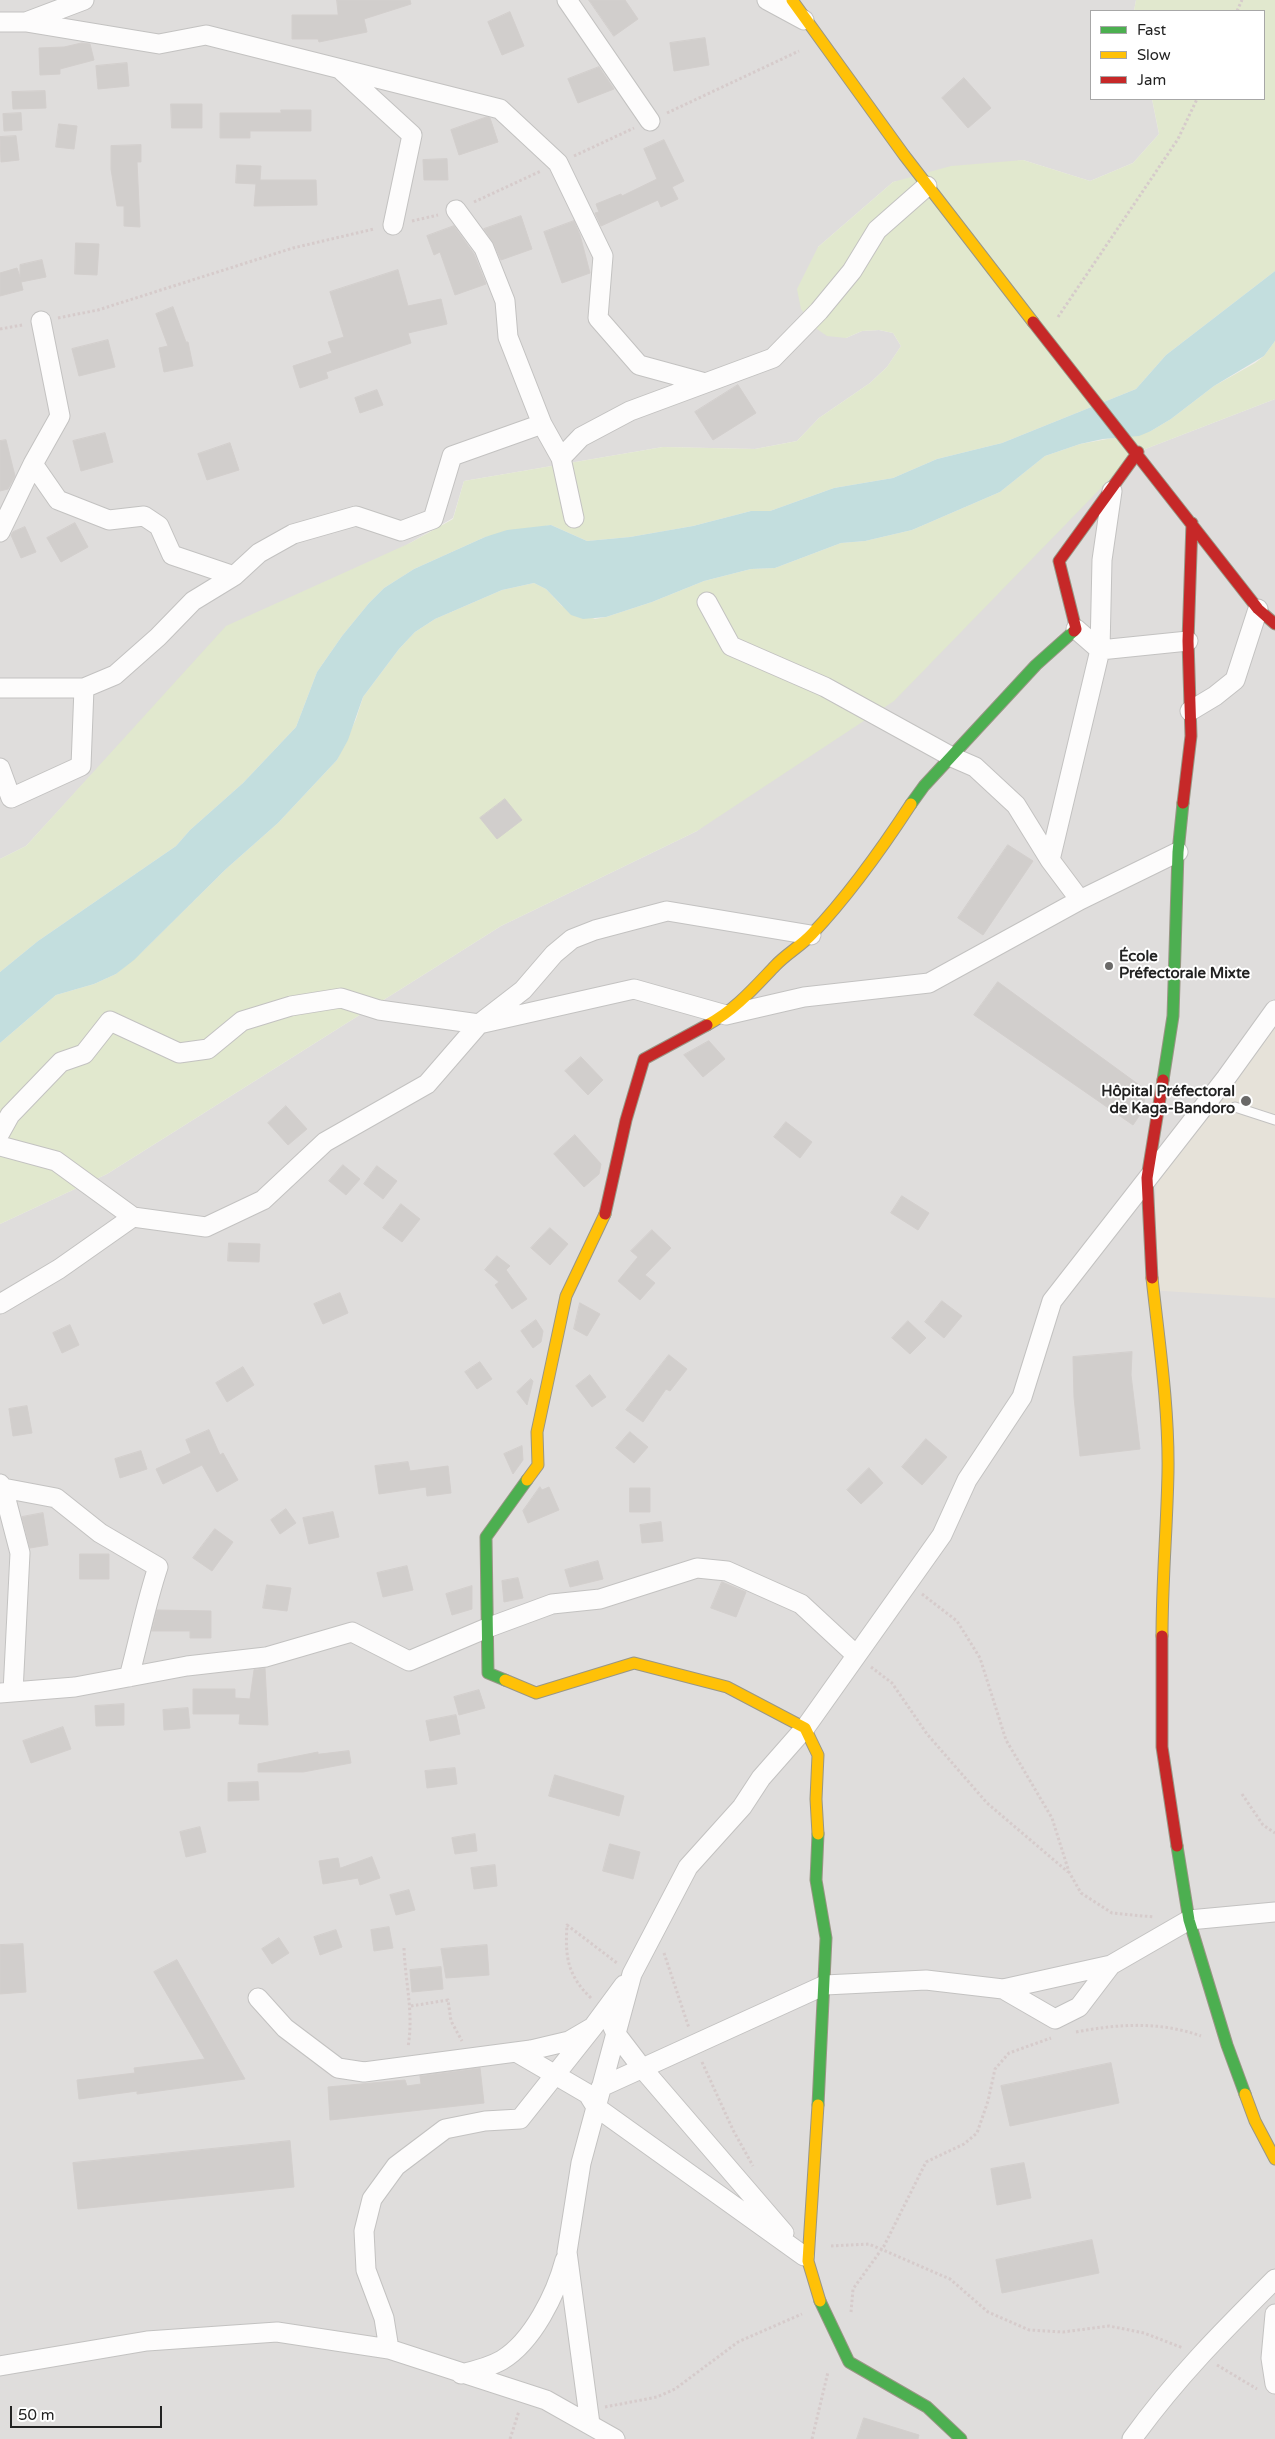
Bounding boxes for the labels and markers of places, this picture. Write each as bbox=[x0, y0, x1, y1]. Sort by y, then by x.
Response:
place label: École Préfectorale Mixte bbox=[1119, 948, 1250, 983]
marker: École Préfectorale Mixte bbox=[1103, 960, 1115, 972]
place label: Hôpital Préfectoral de Kaga-Bandoro bbox=[1101, 1083, 1235, 1118]
marker: Hôpital Préfectoral de Kaga-Bandoro bbox=[1239, 1094, 1253, 1108]

